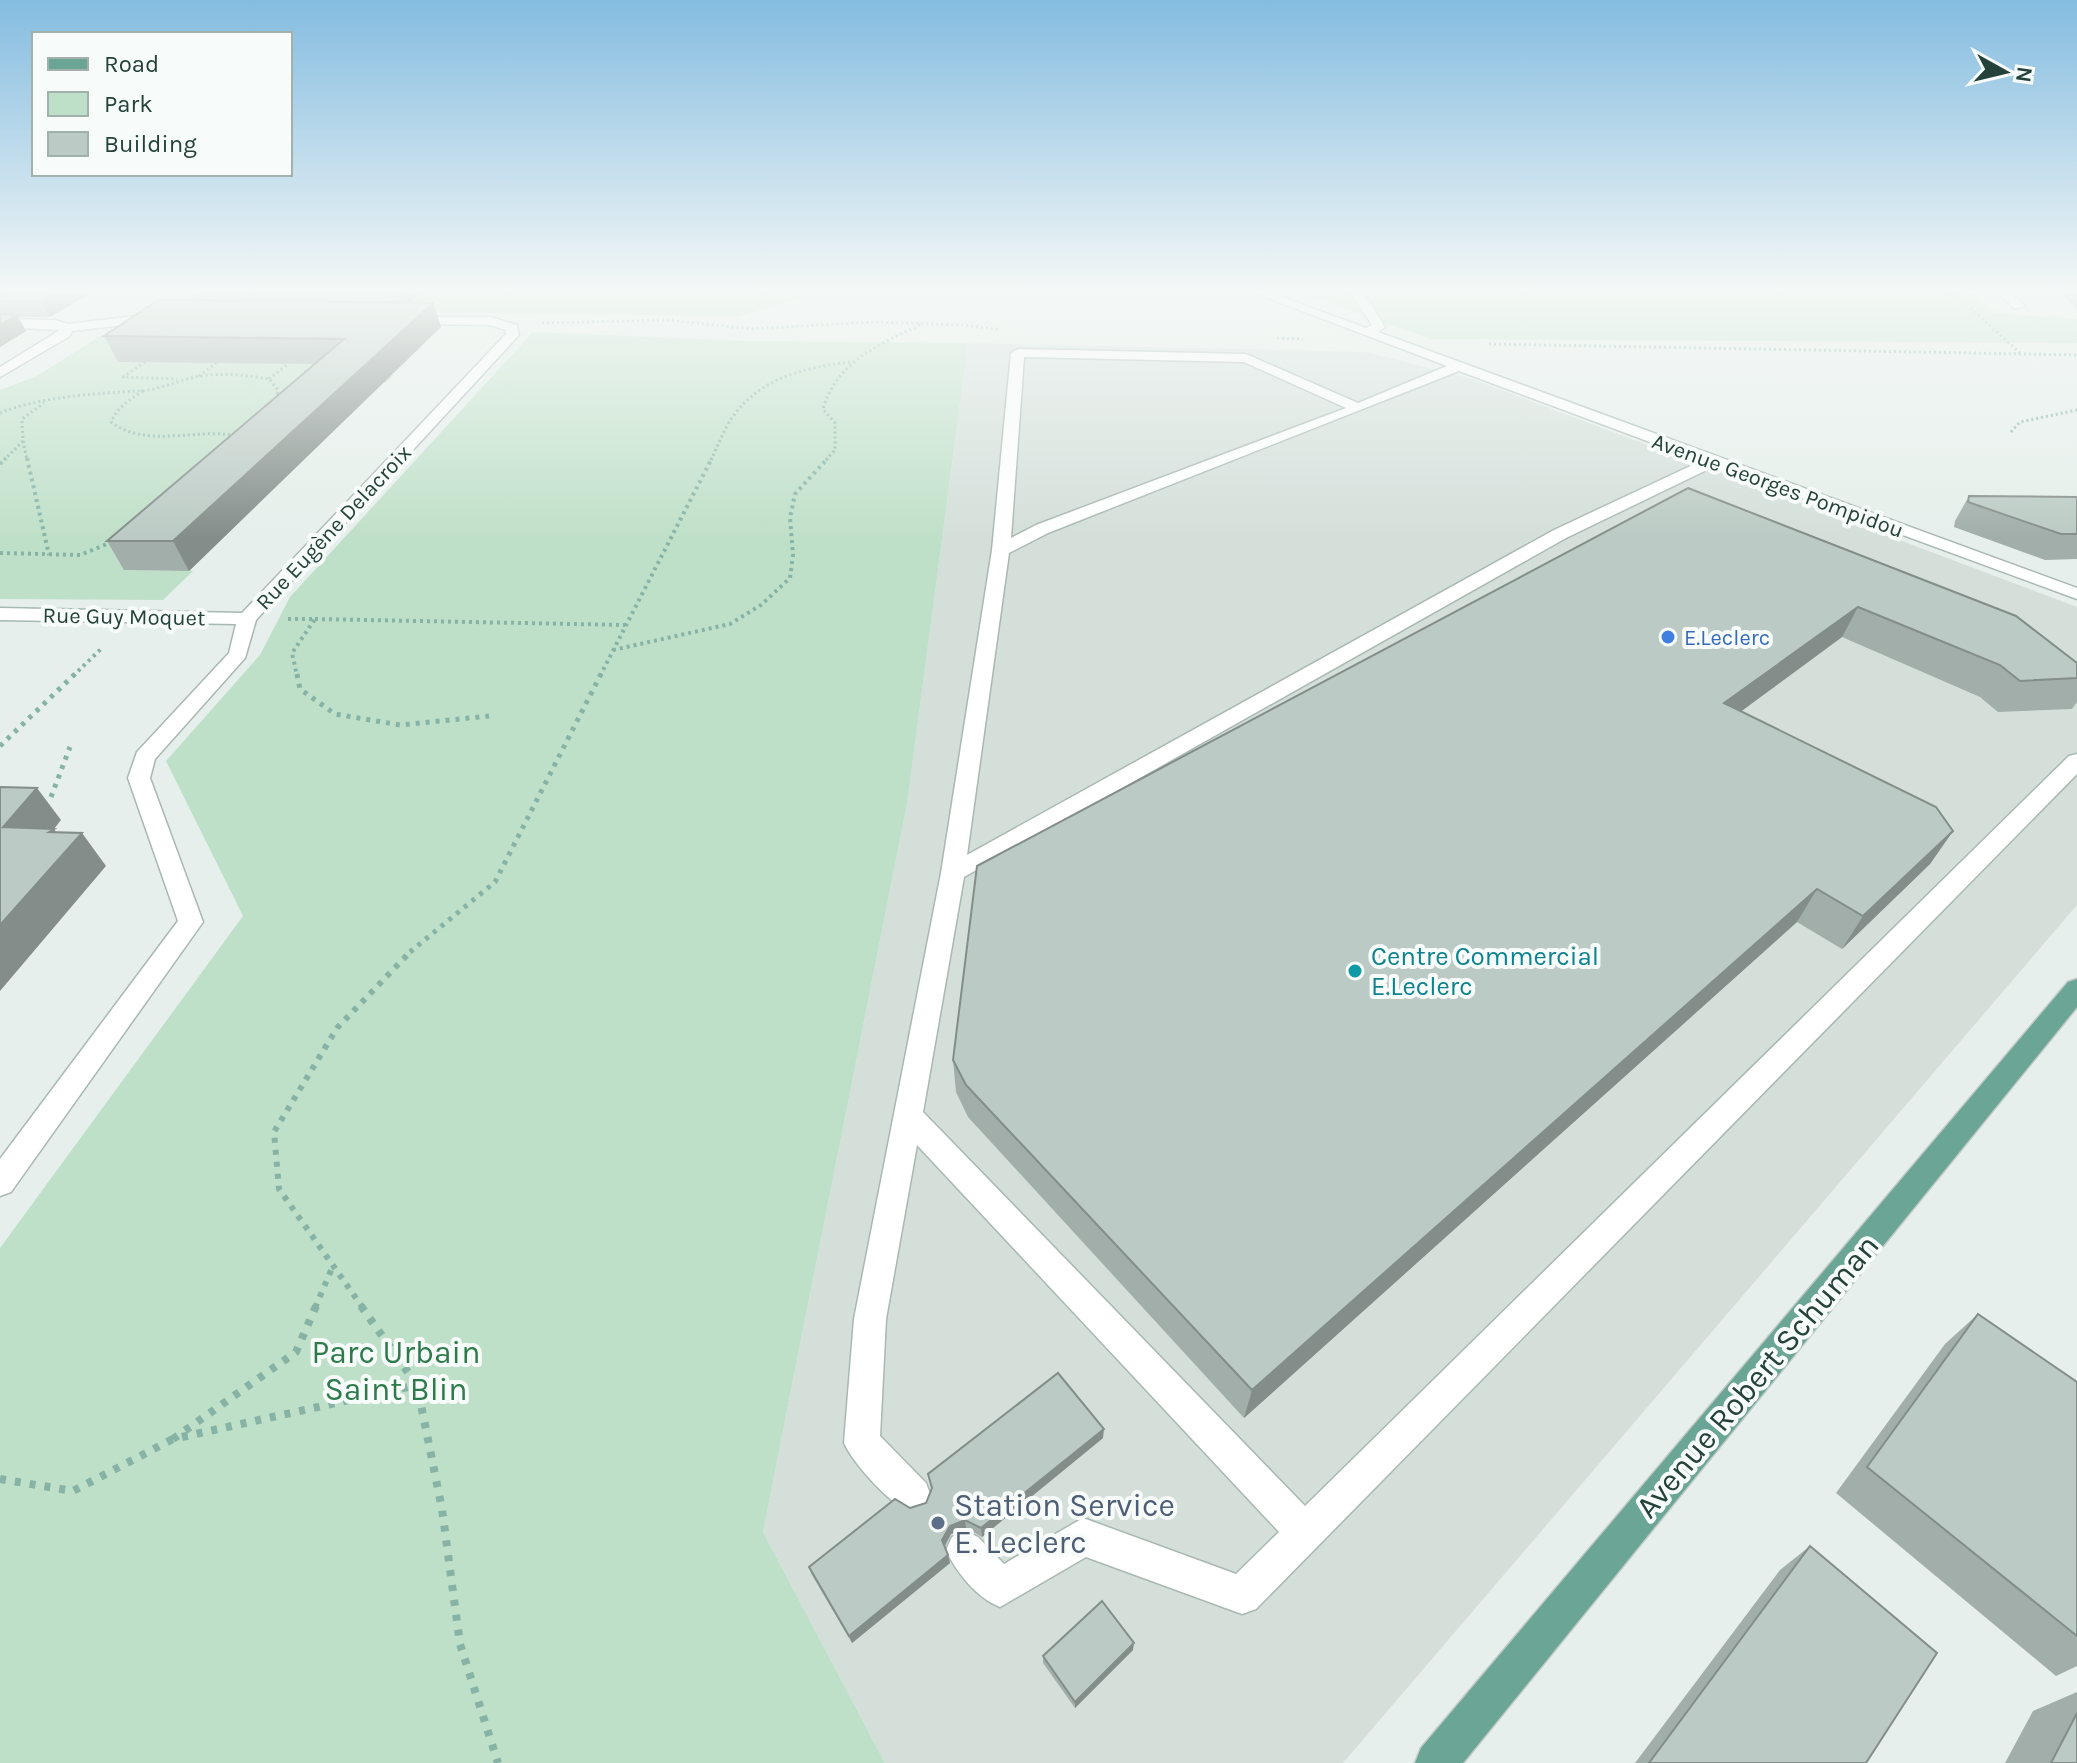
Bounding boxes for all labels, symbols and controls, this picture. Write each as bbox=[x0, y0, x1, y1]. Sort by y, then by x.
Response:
legend bbox=[32, 32, 292, 176]
north arrow bbox=[1965, 32, 2045, 112]
text: Road bbox=[104, 50, 159, 78]
text: N bbox=[2010, 65, 2038, 84]
text: Park bbox=[104, 90, 153, 118]
text: Building bbox=[104, 130, 197, 158]
street label: Avenue Georges Pompidou bbox=[1648, 428, 1907, 544]
street label: Rue Eugène Delacroix bbox=[251, 440, 417, 615]
street label: Rue Guy Moquet bbox=[42, 603, 206, 631]
place label: E.Leclerc bbox=[1684, 625, 1770, 651]
marker: E.Leclerc bbox=[1659, 628, 1677, 646]
place label: Centre Commercial E.Leclerc bbox=[1371, 941, 1599, 1002]
marker: Centre Commercial E.Leclerc bbox=[1346, 962, 1364, 980]
street label: Avenue Robert Schuman bbox=[1628, 1227, 1887, 1525]
park label: Parc Urbain Saint Blin bbox=[312, 1334, 480, 1408]
place label: Station Service E. Leclerc bbox=[954, 1487, 1175, 1561]
marker: Station Service E. Leclerc bbox=[929, 1514, 947, 1532]

